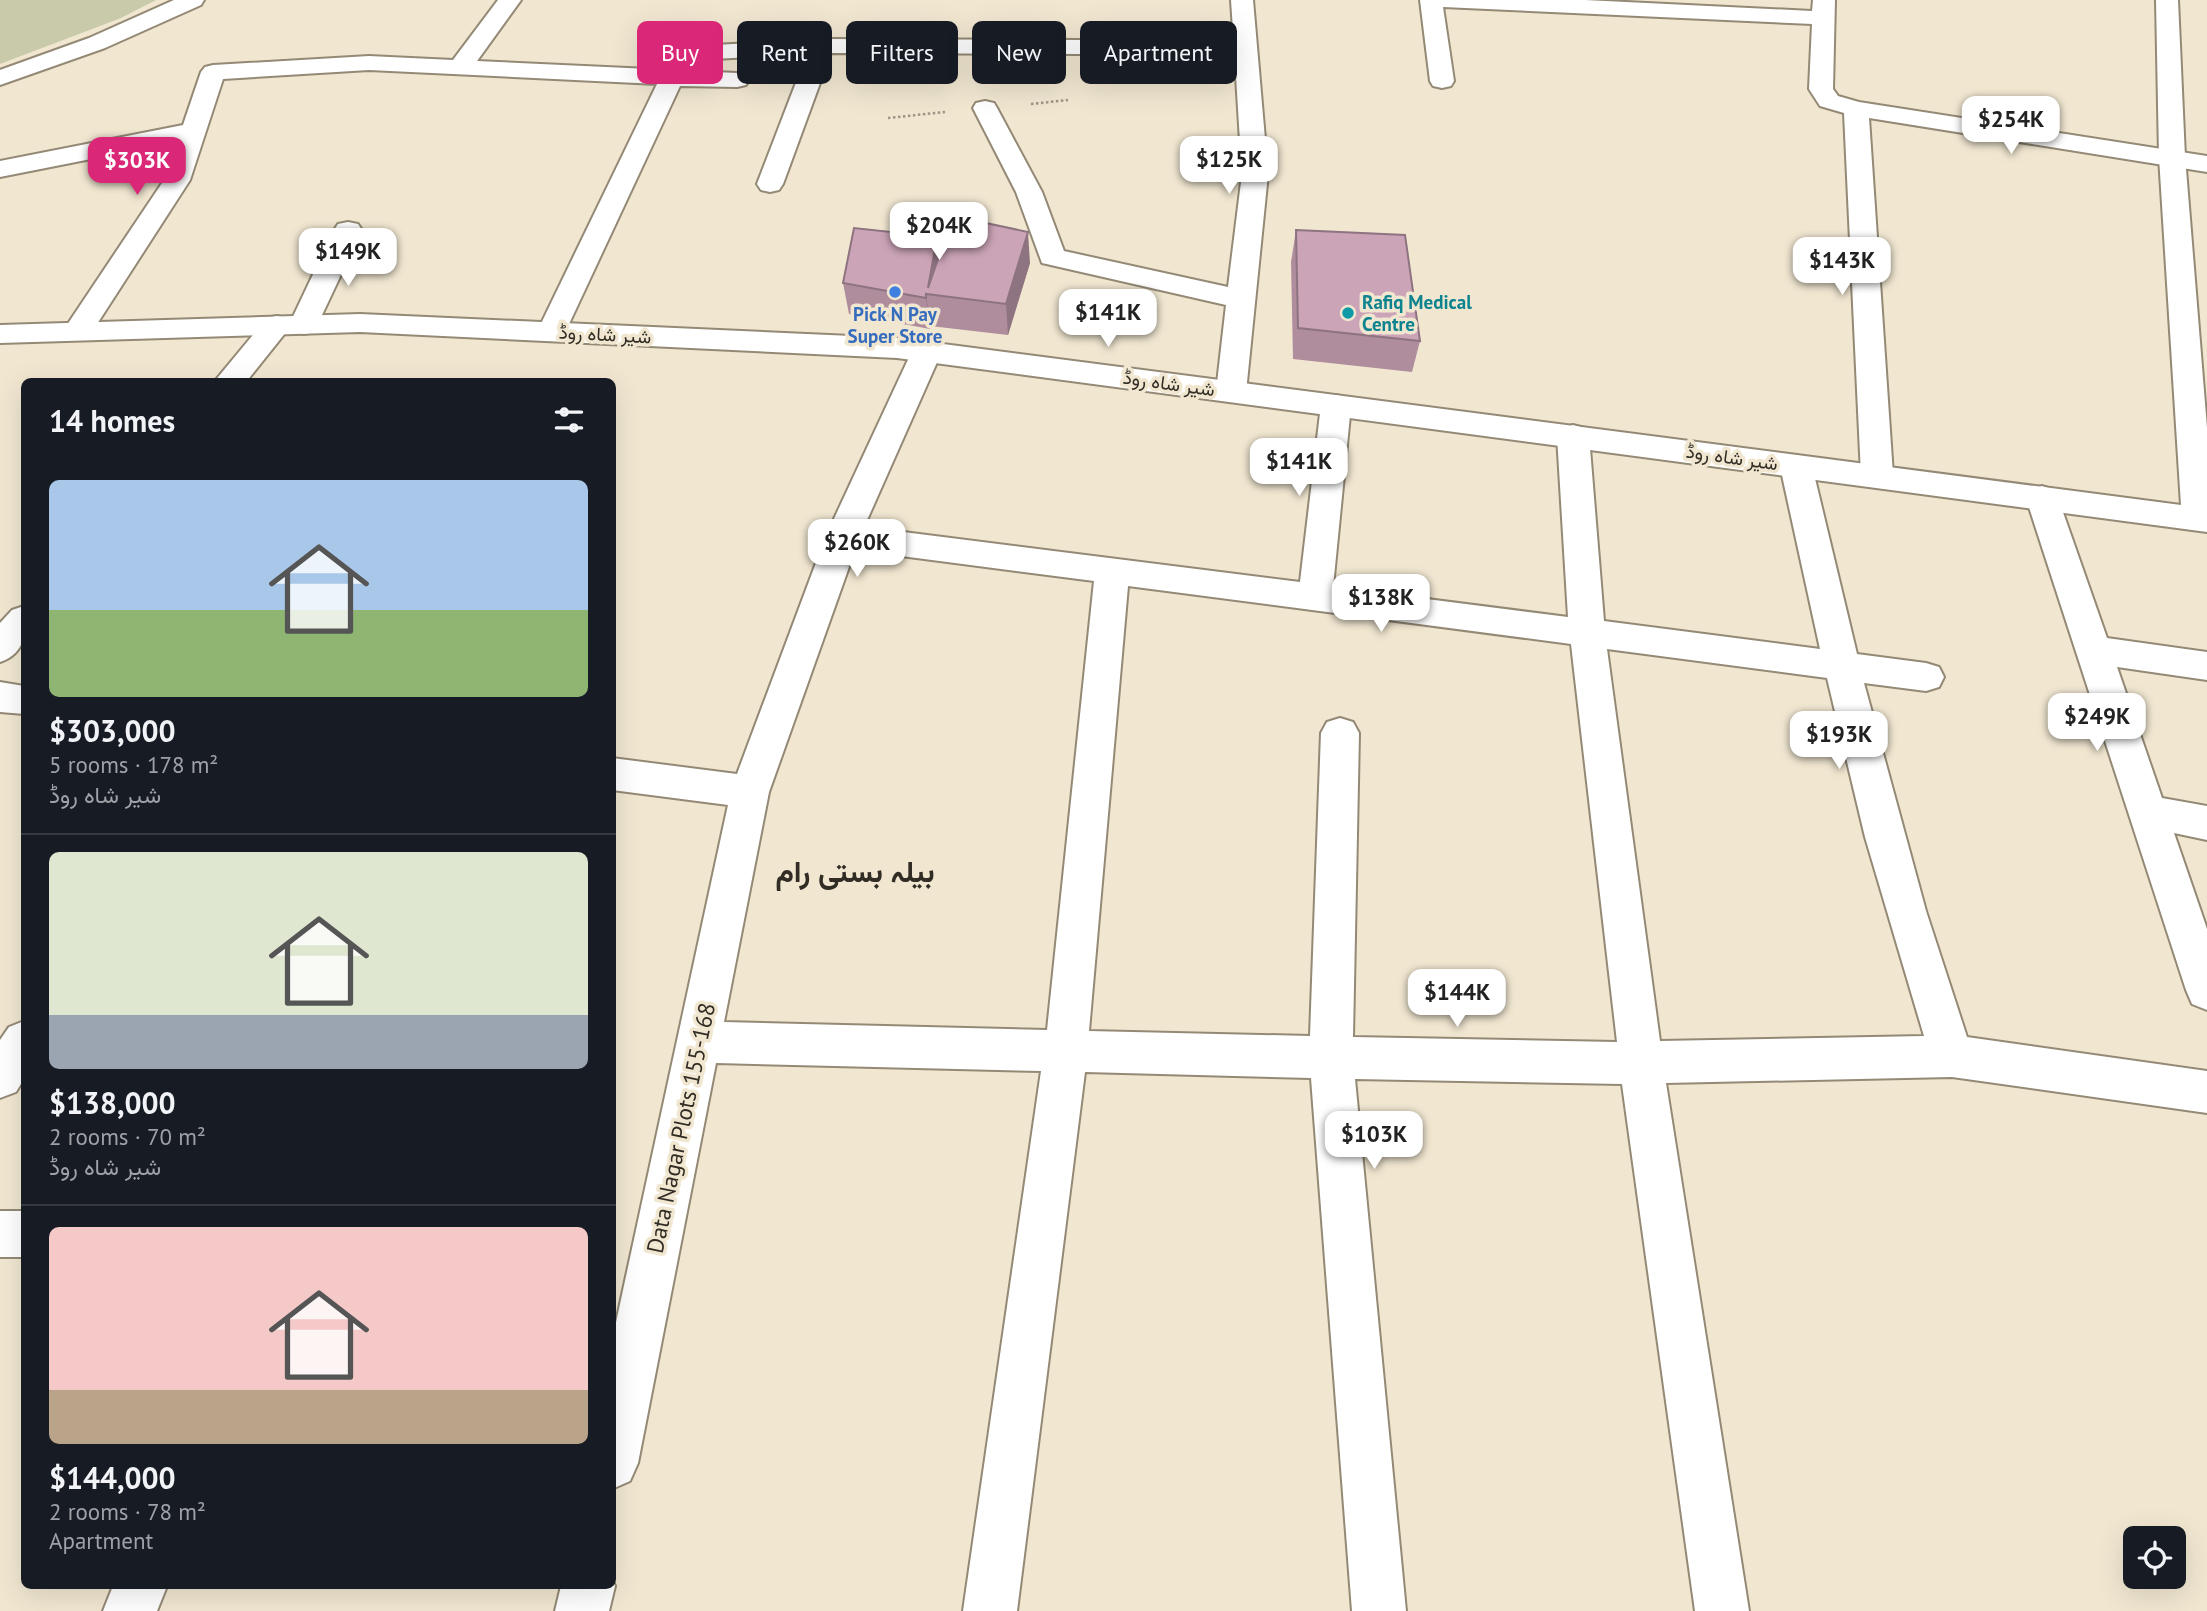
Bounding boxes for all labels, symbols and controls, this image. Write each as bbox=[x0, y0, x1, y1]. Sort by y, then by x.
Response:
chip: Buy bbox=[637, 21, 723, 84]
chip: Rent bbox=[737, 21, 832, 84]
chip: Filters bbox=[846, 21, 958, 84]
chip: New bbox=[972, 21, 1066, 84]
chip: Apartment bbox=[1080, 21, 1237, 84]
pin: $254K bbox=[1962, 96, 2060, 156]
text: $254K bbox=[1978, 104, 2044, 133]
pin: $125K bbox=[1180, 136, 1278, 196]
pin: $303K bbox=[88, 138, 186, 197]
text: $125K bbox=[1196, 144, 1262, 173]
text: $303K bbox=[104, 145, 170, 174]
pin: $204K bbox=[890, 202, 988, 262]
text: $204K bbox=[906, 210, 972, 239]
pin: $149K bbox=[299, 229, 397, 288]
text: $149K bbox=[315, 236, 381, 265]
pin: $143K bbox=[1793, 238, 1891, 297]
text: $143K bbox=[1809, 245, 1875, 274]
marker: Pick N Pay Super Store bbox=[887, 284, 903, 300]
pin: $141K bbox=[1059, 290, 1157, 349]
place label: Rafiq Medical Centre bbox=[1362, 290, 1472, 336]
text: $141K bbox=[1075, 297, 1141, 326]
place label: Pick N Pay Super Store bbox=[848, 302, 942, 348]
marker: Rafiq Medical Centre bbox=[1340, 305, 1356, 321]
street label: شیر شاہ روڈ bbox=[558, 320, 652, 348]
street label: شیر شاہ روڈ bbox=[1121, 365, 1217, 401]
text: 14 homes bbox=[49, 401, 175, 440]
icon: filters bbox=[550, 401, 588, 439]
pin: $141K bbox=[1250, 438, 1348, 498]
street label: شیر شاہ روڈ bbox=[1684, 439, 1780, 475]
text: $141K bbox=[1266, 446, 1332, 475]
pin: $260K bbox=[808, 520, 906, 579]
icon: home bbox=[256, 526, 382, 652]
text: $260K bbox=[824, 527, 890, 556]
pin: $138K bbox=[1332, 574, 1430, 634]
text: $138K bbox=[1348, 582, 1414, 611]
pin: $249K bbox=[2048, 694, 2146, 753]
text: $249K bbox=[2064, 701, 2130, 730]
text: $303,000 bbox=[49, 711, 176, 750]
pin: $193K bbox=[1790, 712, 1888, 771]
text: $193K bbox=[1806, 719, 1872, 748]
text: 5 rooms · 178 m² bbox=[49, 750, 218, 779]
text: شیر شاہ روڈ bbox=[49, 780, 161, 809]
district label: بیلہ بستی رام bbox=[775, 851, 935, 891]
icon: home bbox=[256, 898, 382, 1024]
pin: $144K bbox=[1408, 970, 1506, 1029]
text: $144K bbox=[1424, 977, 1490, 1006]
street label: Data Nagar Plots 155-168 bbox=[640, 1000, 721, 1256]
text: $138,000 bbox=[49, 1083, 176, 1122]
pin: $103K bbox=[1325, 1112, 1423, 1171]
text: $103K bbox=[1341, 1119, 1407, 1148]
text: 2 rooms · 70 m² bbox=[49, 1122, 206, 1151]
text: شیر شاہ روڈ bbox=[49, 1152, 161, 1181]
icon: home bbox=[256, 1272, 382, 1398]
text: $144,000 bbox=[49, 1458, 176, 1497]
text: 2 rooms · 78 m² bbox=[49, 1497, 206, 1526]
text: Apartment bbox=[49, 1526, 153, 1555]
map controls bbox=[2123, 1526, 2186, 1589]
button: locate bbox=[2123, 1526, 2186, 1589]

